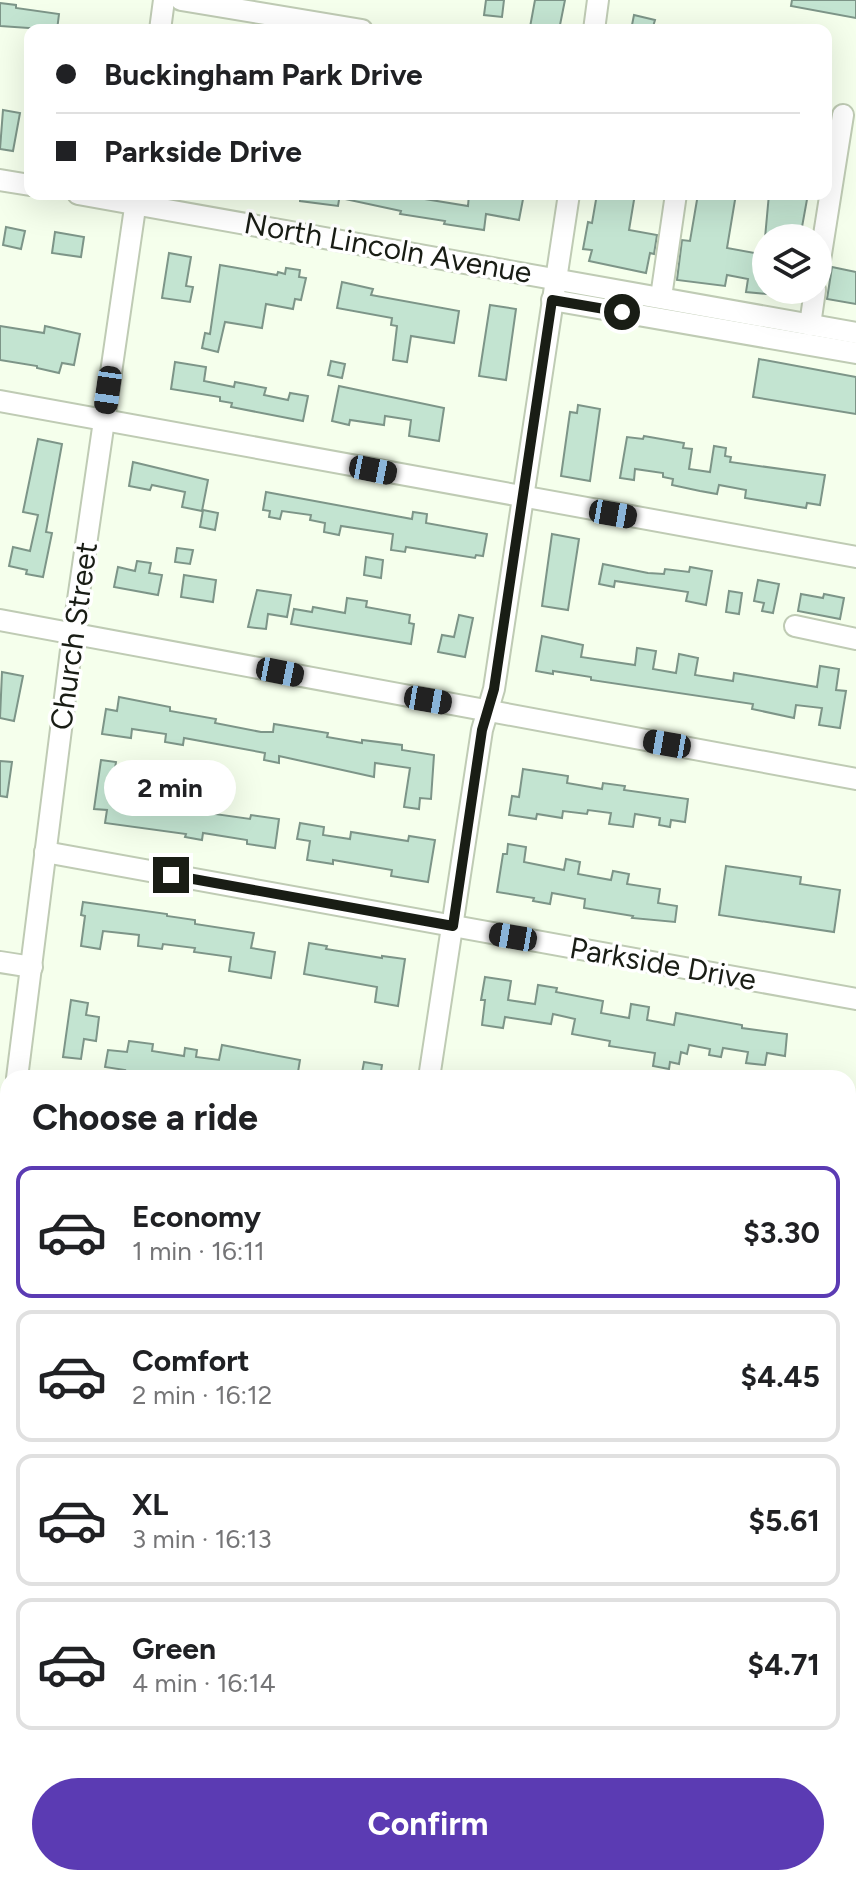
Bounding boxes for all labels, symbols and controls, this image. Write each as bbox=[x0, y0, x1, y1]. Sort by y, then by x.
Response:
text: Buckingham Park Drive bbox=[104, 56, 423, 93]
text: Parkside Drive bbox=[104, 133, 302, 170]
street label: North Lincoln Avenue bbox=[241, 204, 535, 291]
map controls bbox=[752, 224, 832, 304]
button: layers bbox=[752, 224, 832, 304]
route start bbox=[604, 294, 640, 330]
car bbox=[93, 365, 123, 415]
car bbox=[347, 454, 399, 486]
car bbox=[587, 498, 639, 530]
street label: Church Street bbox=[42, 539, 105, 732]
car bbox=[254, 656, 306, 688]
car bbox=[402, 684, 454, 716]
car bbox=[641, 728, 693, 760]
callout: 2 min bbox=[105, 759, 237, 815]
text: 2 min bbox=[137, 772, 203, 804]
route end bbox=[153, 857, 189, 893]
car bbox=[487, 921, 539, 953]
street label: Parkside Drive bbox=[567, 929, 759, 998]
text: Choose a ride bbox=[32, 1096, 258, 1139]
icon: car bbox=[36, 1196, 108, 1268]
text: Economy bbox=[132, 1198, 261, 1235]
text: $3.30 bbox=[743, 1214, 820, 1251]
text: 1 min · 16:11 bbox=[132, 1235, 265, 1267]
icon: car bbox=[36, 1340, 108, 1412]
text: Comfort bbox=[132, 1342, 250, 1379]
text: $4.45 bbox=[741, 1358, 820, 1395]
text: 2 min · 16:12 bbox=[132, 1379, 272, 1411]
icon: car bbox=[36, 1484, 108, 1556]
text: XL bbox=[132, 1486, 168, 1523]
text: $5.61 bbox=[748, 1502, 820, 1539]
text: 3 min · 16:13 bbox=[132, 1523, 272, 1555]
icon: car bbox=[36, 1628, 108, 1700]
text: Green bbox=[132, 1630, 216, 1667]
text: $4.71 bbox=[748, 1646, 820, 1683]
text: 4 min · 16:14 bbox=[132, 1667, 276, 1699]
button: Confirm bbox=[32, 1778, 824, 1870]

